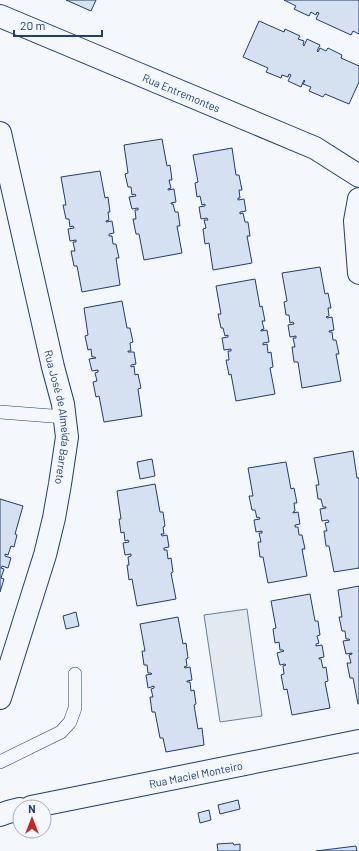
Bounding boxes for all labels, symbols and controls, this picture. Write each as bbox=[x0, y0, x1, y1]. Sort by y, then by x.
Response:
scale bar bbox=[14, 12, 102, 38]
text: 20 m bbox=[20, 18, 46, 32]
street label: Rua Entremontes bbox=[141, 70, 222, 114]
street label: Rua José de Almeida Barreto bbox=[43, 348, 74, 486]
street label: Rua Maciel Monteiro bbox=[148, 758, 244, 790]
north arrow bbox=[12, 799, 52, 839]
text: N bbox=[28, 802, 36, 815]

